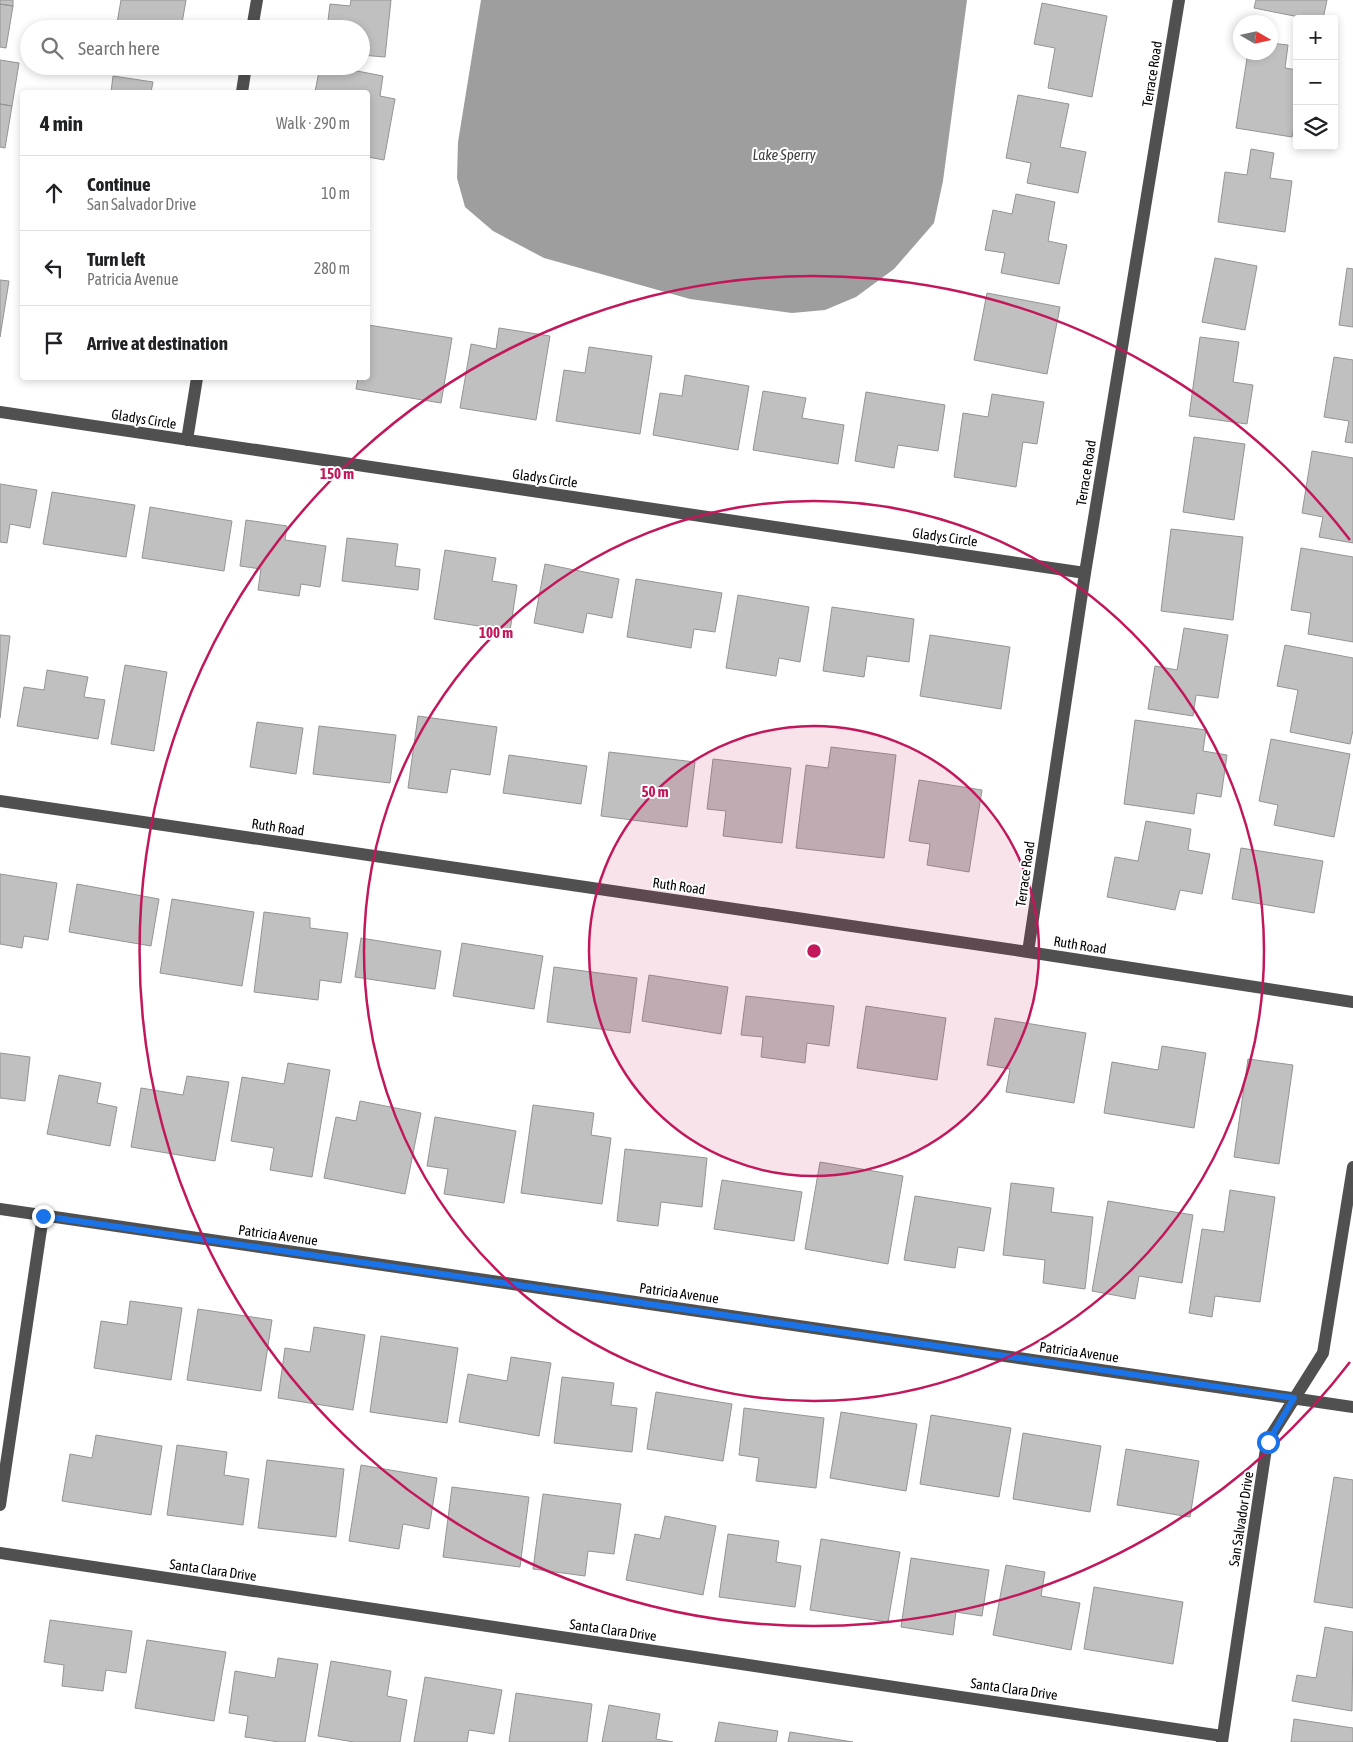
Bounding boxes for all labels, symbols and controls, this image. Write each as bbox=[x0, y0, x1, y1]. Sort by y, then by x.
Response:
north arrow bbox=[1233, 15, 1278, 60]
map controls bbox=[1293, 15, 1338, 150]
button: + bbox=[1293, 15, 1338, 60]
search box bbox=[20, 20, 370, 75]
icon: search bbox=[38, 34, 66, 62]
text: Search here bbox=[78, 37, 160, 59]
street label: Terrace Road bbox=[1139, 40, 1165, 108]
button: − bbox=[1293, 60, 1338, 105]
button: layers bbox=[1293, 105, 1338, 150]
text: 4 min bbox=[40, 111, 83, 135]
text: Walk · 290 m bbox=[276, 114, 350, 132]
water label: Lake Sperry bbox=[752, 146, 816, 163]
text: Continue bbox=[87, 173, 151, 195]
icon: ahead bbox=[40, 179, 68, 207]
text: 10 m bbox=[321, 184, 350, 202]
text: San Salvador Drive bbox=[87, 195, 196, 213]
text: Turn left bbox=[87, 248, 145, 270]
icon: left bbox=[40, 254, 68, 282]
text: 280 m bbox=[314, 259, 350, 277]
text: Patricia Avenue bbox=[87, 270, 179, 288]
icon: arrive bbox=[40, 329, 68, 357]
text: Arrive at destination bbox=[87, 332, 228, 354]
street label: Gladys Circle bbox=[110, 406, 178, 432]
street label: Terrace Road bbox=[1073, 439, 1099, 507]
text: 150 m bbox=[320, 465, 354, 482]
street label: Gladys Circle bbox=[511, 466, 579, 490]
street label: Gladys Circle bbox=[911, 525, 979, 549]
text: 100 m bbox=[479, 624, 513, 641]
text: 50 m bbox=[642, 783, 669, 800]
street label: Ruth Road bbox=[251, 815, 305, 839]
street label: Terrace Road bbox=[1012, 840, 1038, 908]
street label: Ruth Road bbox=[652, 874, 706, 898]
street label: Ruth Road bbox=[1052, 933, 1108, 957]
centre of rings bbox=[805, 942, 823, 960]
route end bbox=[32, 1205, 55, 1228]
street label: Patricia Avenue bbox=[237, 1222, 319, 1248]
street label: Patricia Avenue bbox=[638, 1280, 720, 1306]
street label: Patricia Avenue bbox=[1038, 1339, 1120, 1365]
route start bbox=[1257, 1431, 1280, 1454]
street label: San Salvador Drive bbox=[1226, 1471, 1256, 1567]
street label: Santa Clara Drive bbox=[169, 1556, 257, 1584]
street label: Santa Clara Drive bbox=[569, 1616, 657, 1644]
street label: Santa Clara Drive bbox=[970, 1675, 1058, 1703]

